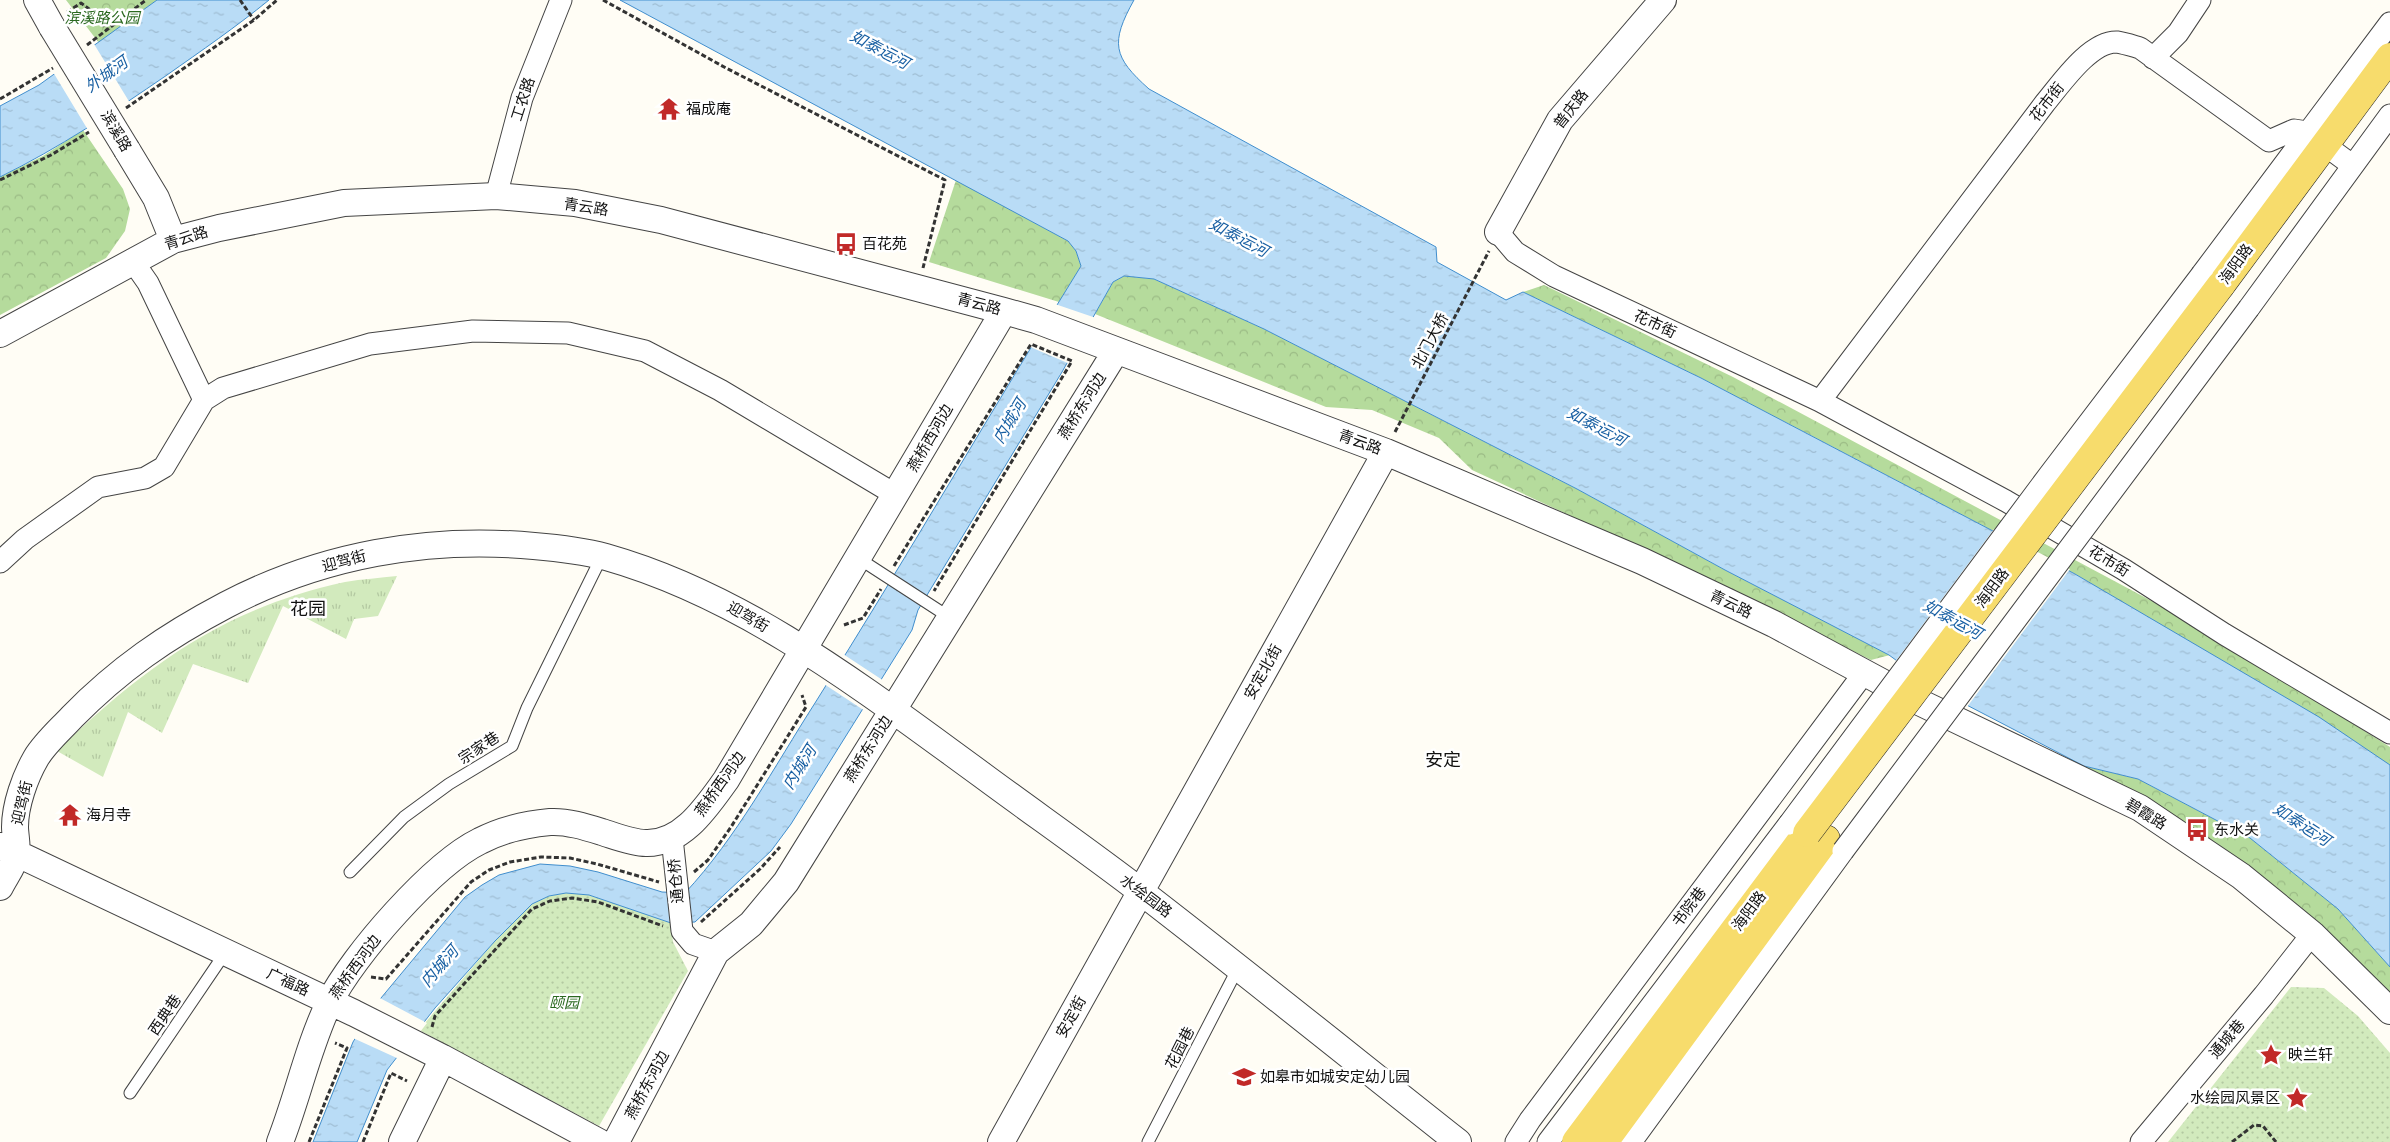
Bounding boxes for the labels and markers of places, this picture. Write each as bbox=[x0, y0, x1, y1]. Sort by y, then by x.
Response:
temple icon: 福成庵 bbox=[656, 96, 682, 122]
place label: 福成庵 bbox=[686, 98, 731, 119]
bus stop icon: 百花苑 bbox=[833, 231, 859, 257]
place label: 百花苑 bbox=[862, 233, 907, 254]
temple icon: 海月寺 bbox=[57, 802, 83, 828]
place label: 海月寺 bbox=[86, 804, 131, 825]
bus stop icon: 东水关 bbox=[2184, 817, 2210, 843]
place label: 东水关 bbox=[2214, 819, 2259, 840]
place icon: 映兰轩 bbox=[2258, 1042, 2284, 1068]
place label: 映兰轩 bbox=[2288, 1044, 2333, 1065]
school or university icon: 如皋市如城安定幼儿园 bbox=[1231, 1064, 1257, 1090]
place label: 如皋市如城安定幼儿园 bbox=[1260, 1066, 1410, 1087]
place icon: 水绘园风景区 bbox=[2284, 1085, 2310, 1111]
place label: 水绘园风景区 bbox=[2190, 1087, 2280, 1108]

